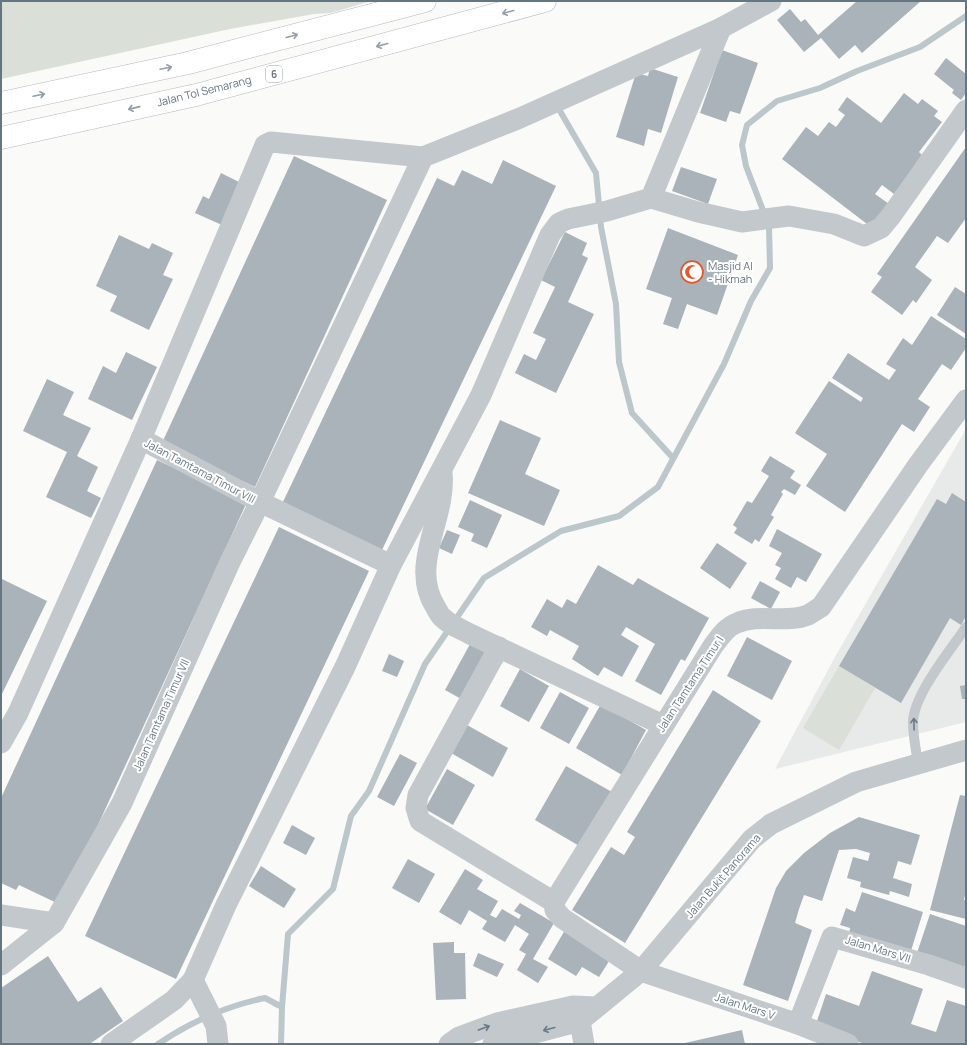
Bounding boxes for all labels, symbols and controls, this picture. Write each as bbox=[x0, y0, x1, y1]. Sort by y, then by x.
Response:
one-way arrow bbox=[502, 9, 515, 16]
one-way arrow bbox=[286, 32, 299, 39]
one-way arrow bbox=[376, 42, 389, 49]
one-way arrow bbox=[159, 64, 172, 72]
road number: 6 bbox=[266, 66, 282, 82]
street label: Jalan Tol Semarang bbox=[155, 72, 253, 110]
one-way arrow bbox=[32, 90, 45, 98]
one-way arrow bbox=[128, 105, 141, 113]
place label: Masjid Al - Hikmah bbox=[708, 258, 753, 286]
mosque icon: Masjid Al - Hikmah bbox=[679, 259, 705, 285]
street label: Jalan Tamtama Timur VIII bbox=[142, 435, 258, 506]
street label: Jalan Tamtama Timur I bbox=[653, 633, 726, 735]
street label: Jalan Tamtama Timur VII bbox=[129, 656, 192, 773]
one-way arrow bbox=[910, 718, 918, 731]
street label: Jalan Bukit Panorama bbox=[682, 830, 763, 921]
street label: Jalan Mars VII bbox=[844, 931, 913, 966]
street label: Jalan Mars V bbox=[713, 989, 777, 1022]
one-way arrow bbox=[478, 1023, 490, 1031]
one-way arrow bbox=[542, 1025, 555, 1033]

